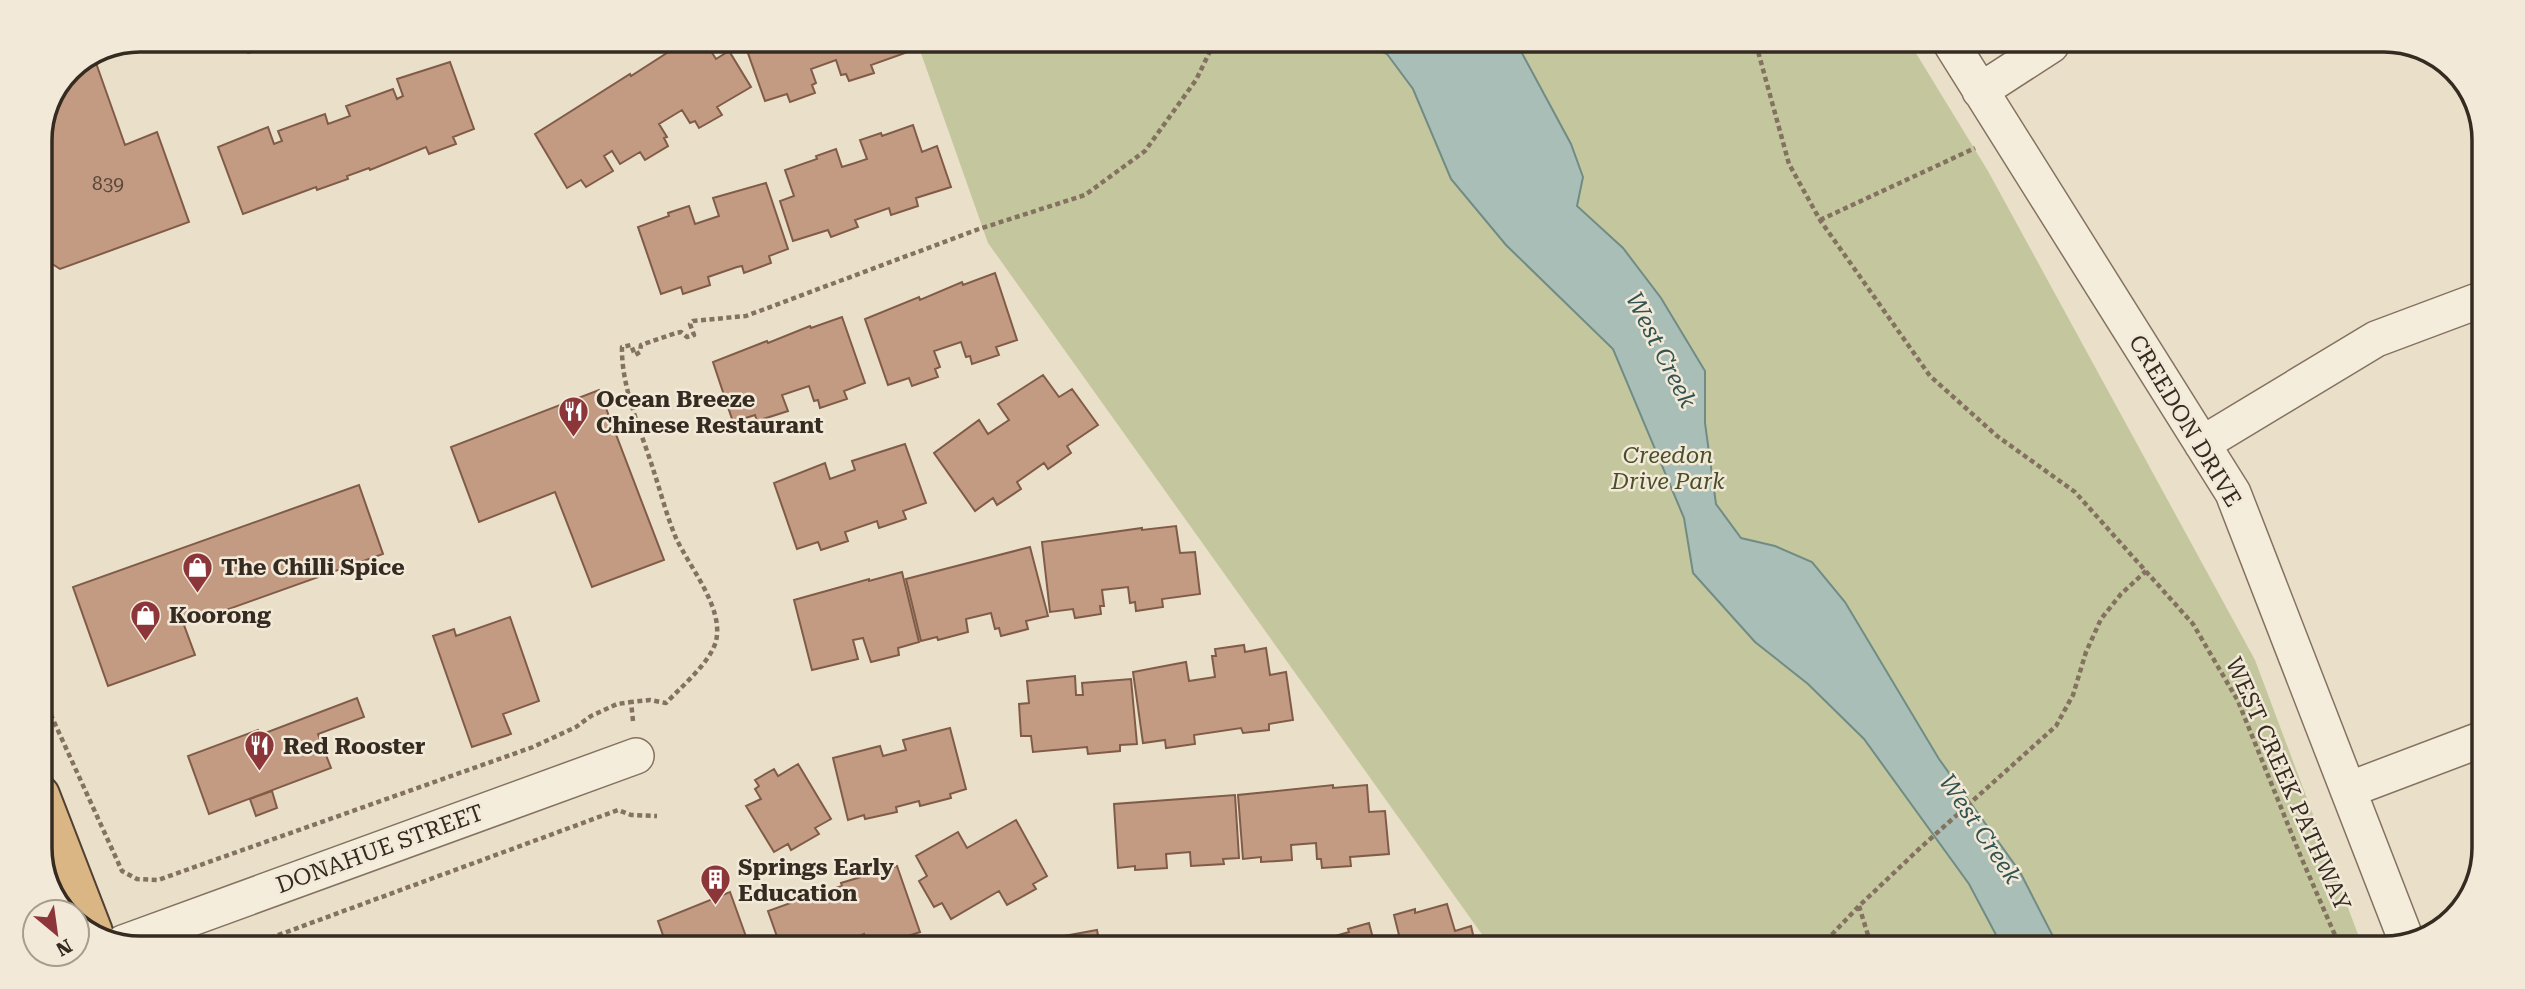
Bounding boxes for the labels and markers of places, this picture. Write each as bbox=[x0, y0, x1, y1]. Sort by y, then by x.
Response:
place label: Ocean Breeze Chinese Restaurant bbox=[596, 386, 824, 439]
restaurant icon: Ocean Breeze Chinese Restaurant bbox=[556, 395, 590, 439]
shop icon: The Chilli Spice bbox=[181, 550, 215, 594]
place label: The Chilli Spice bbox=[221, 554, 405, 581]
shop icon: Koorong bbox=[129, 598, 163, 642]
place label: Koorong bbox=[169, 602, 272, 629]
restaurant icon: Red Rooster bbox=[243, 729, 277, 773]
place label: Red Rooster bbox=[283, 733, 426, 760]
place label: Springs Early Education bbox=[738, 854, 894, 907]
building icon: Springs Early Education bbox=[698, 863, 732, 907]

